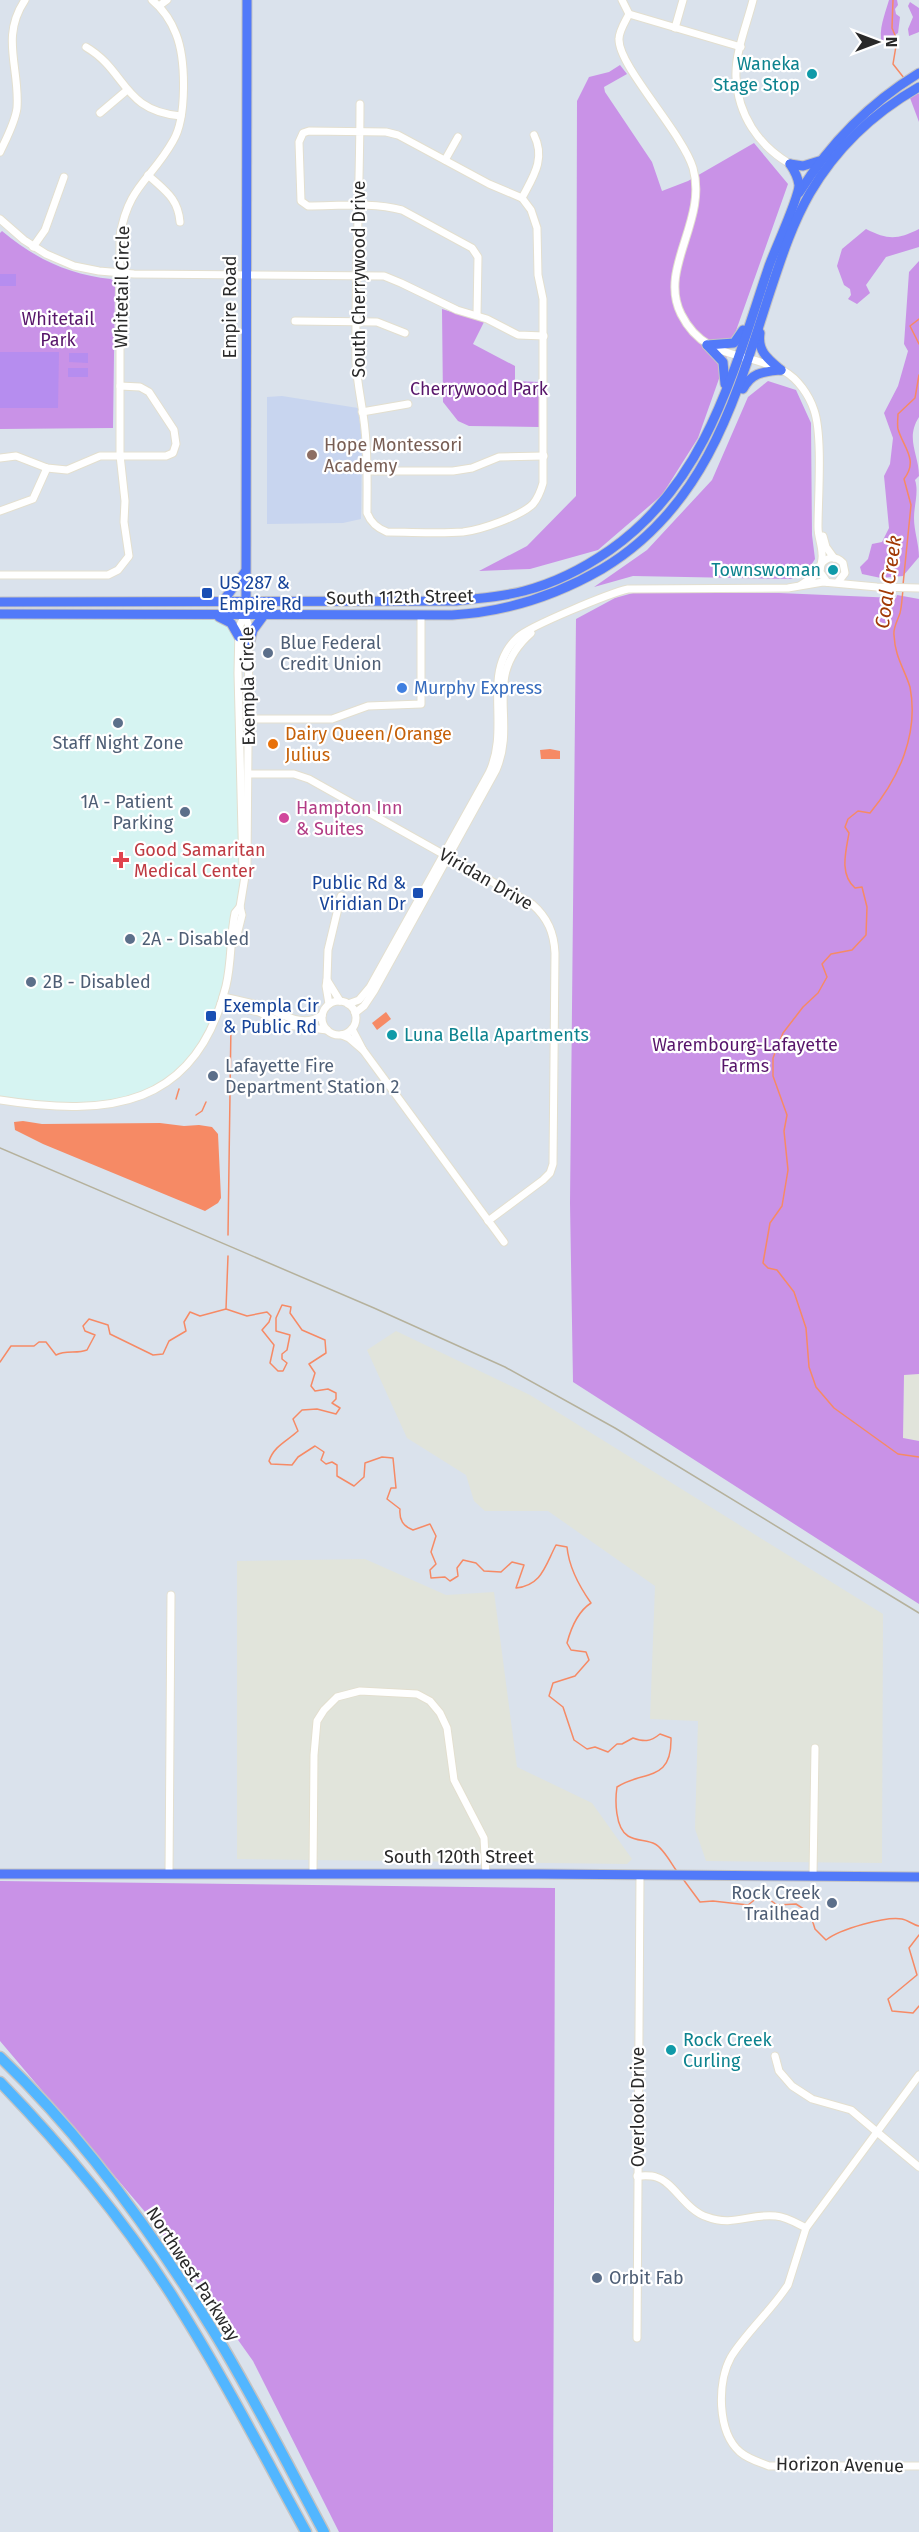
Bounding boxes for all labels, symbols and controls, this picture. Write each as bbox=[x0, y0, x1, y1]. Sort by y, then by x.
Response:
north arrow bbox=[847, 12, 907, 72]
text: N bbox=[882, 37, 901, 47]
place label: Waneka Stage Stop bbox=[713, 53, 800, 96]
marker: Waneka Stage Stop bbox=[805, 67, 819, 81]
street label: South Cherrywood Drive bbox=[348, 180, 370, 378]
street label: Whitetail Circle bbox=[110, 225, 134, 349]
street label: Empire Road bbox=[219, 255, 241, 359]
park label: Whitetail Park bbox=[21, 308, 95, 351]
park label: Cherrywood Park bbox=[410, 378, 549, 400]
place label: Hope Montessori Academy bbox=[324, 434, 462, 477]
marker: Hope Montessori Academy bbox=[305, 448, 319, 462]
water label: Coal Creek bbox=[870, 534, 906, 630]
place label: Townswoman bbox=[711, 559, 821, 581]
marker: Townswoman bbox=[826, 563, 840, 577]
place label: US 287 & Empire Rd bbox=[219, 572, 302, 615]
street label: South 112th Street bbox=[326, 585, 474, 609]
marker: US 287 & Empire Rd bbox=[200, 586, 214, 600]
street label: Exempla Circle bbox=[236, 626, 260, 746]
place label: Blue Federal Credit Union bbox=[280, 632, 382, 675]
marker: Blue Federal Credit Union bbox=[261, 646, 275, 660]
place label: Murphy Express bbox=[414, 677, 542, 699]
marker: Murphy Express bbox=[395, 681, 409, 695]
marker: Staff Night Zone bbox=[111, 716, 125, 730]
place label: Dairy Queen/Orange Julius bbox=[285, 723, 452, 766]
place label: Staff Night Zone bbox=[52, 732, 184, 754]
marker: Dairy Queen/Orange Julius bbox=[266, 737, 280, 751]
place label: 1A - Patient Parking bbox=[80, 791, 174, 834]
place label: Hampton Inn & Suites bbox=[296, 797, 403, 840]
marker: 1A - Patient Parking bbox=[178, 805, 192, 819]
marker: Hampton Inn & Suites bbox=[277, 811, 291, 825]
place label: Good Samaritan Medical Center bbox=[134, 839, 265, 882]
street label: Viridan Drive bbox=[435, 843, 537, 915]
marker: Good Samaritan Medical Center bbox=[112, 851, 130, 869]
place label: Public Rd & Viridian Dr bbox=[312, 872, 406, 915]
marker: Public Rd & Viridian Dr bbox=[411, 886, 425, 900]
place label: 2A - Disabled bbox=[142, 928, 249, 950]
marker: 2A - Disabled bbox=[123, 932, 137, 946]
place label: 2B - Disabled bbox=[43, 971, 151, 993]
marker: 2B - Disabled bbox=[24, 975, 38, 989]
place label: Exempla Cir & Public Rd bbox=[223, 995, 319, 1038]
marker: Exempla Cir & Public Rd bbox=[204, 1009, 218, 1023]
place label: Luna Bella Apartments bbox=[404, 1024, 589, 1046]
marker: Luna Bella Apartments bbox=[385, 1028, 399, 1042]
park label: Warembourg-Lafayette Farms bbox=[652, 1034, 838, 1077]
place label: Lafayette Fire Department Station 2 bbox=[225, 1055, 400, 1098]
marker: Lafayette Fire Department Station 2 bbox=[206, 1069, 220, 1083]
street label: South 120th Street bbox=[384, 1846, 535, 1868]
place label: Rock Creek Trailhead bbox=[731, 1882, 821, 1925]
marker: Rock Creek Trailhead bbox=[825, 1896, 839, 1910]
place label: Rock Creek Curling bbox=[683, 2029, 773, 2072]
marker: Rock Creek Curling bbox=[664, 2043, 678, 2057]
street label: Overlook Drive bbox=[627, 2047, 649, 2167]
street label: Northwest Parkway bbox=[141, 2203, 245, 2345]
place label: Orbit Fab bbox=[609, 2267, 684, 2289]
marker: Orbit Fab bbox=[590, 2271, 604, 2285]
street label: Horizon Avenue bbox=[776, 2453, 904, 2477]

